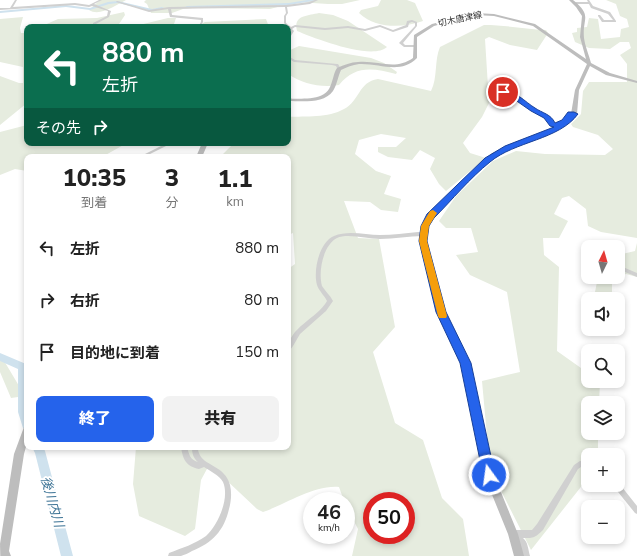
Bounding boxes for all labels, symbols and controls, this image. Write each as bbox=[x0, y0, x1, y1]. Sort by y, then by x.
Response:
street label: 切木唐津線 bbox=[437, 8, 484, 30]
text: 880 m bbox=[102, 34, 185, 72]
icon: left bbox=[36, 40, 88, 92]
text: 左折 bbox=[102, 73, 138, 97]
pin bbox=[486, 75, 520, 109]
icon: arrive bbox=[492, 81, 514, 103]
icon: right bbox=[89, 116, 111, 138]
text: その先 bbox=[36, 118, 81, 138]
text: 10:35 bbox=[62, 162, 126, 194]
text: 3 bbox=[165, 162, 179, 194]
text: 1.1 bbox=[218, 163, 253, 195]
text: km bbox=[226, 193, 244, 211]
text: 到着 bbox=[81, 194, 107, 212]
text: 分 bbox=[165, 194, 178, 212]
icon: left bbox=[36, 237, 58, 259]
text: 880 m bbox=[235, 238, 279, 258]
text: 左折 bbox=[70, 239, 100, 259]
north arrow bbox=[581, 240, 625, 284]
map controls bbox=[581, 240, 625, 544]
icon: right bbox=[36, 289, 58, 311]
text: 80 m bbox=[244, 290, 279, 310]
text: 右折 bbox=[70, 291, 100, 311]
button: sound bbox=[581, 292, 625, 336]
icon: arrive bbox=[36, 341, 58, 363]
text: 150 m bbox=[235, 342, 279, 362]
text: 目的地に到着 bbox=[70, 343, 160, 363]
button: search bbox=[581, 344, 625, 388]
button: 終了 bbox=[36, 396, 154, 442]
button: 共有 bbox=[162, 396, 279, 442]
button: layers bbox=[581, 396, 625, 440]
button: + bbox=[581, 448, 625, 492]
position arrow bbox=[468, 454, 510, 496]
water label: 後川内川 bbox=[36, 475, 68, 531]
speed limit sign: 50 bbox=[363, 492, 415, 544]
text: 46 bbox=[317, 499, 341, 526]
button: − bbox=[581, 500, 625, 544]
text: km/h bbox=[318, 521, 340, 535]

